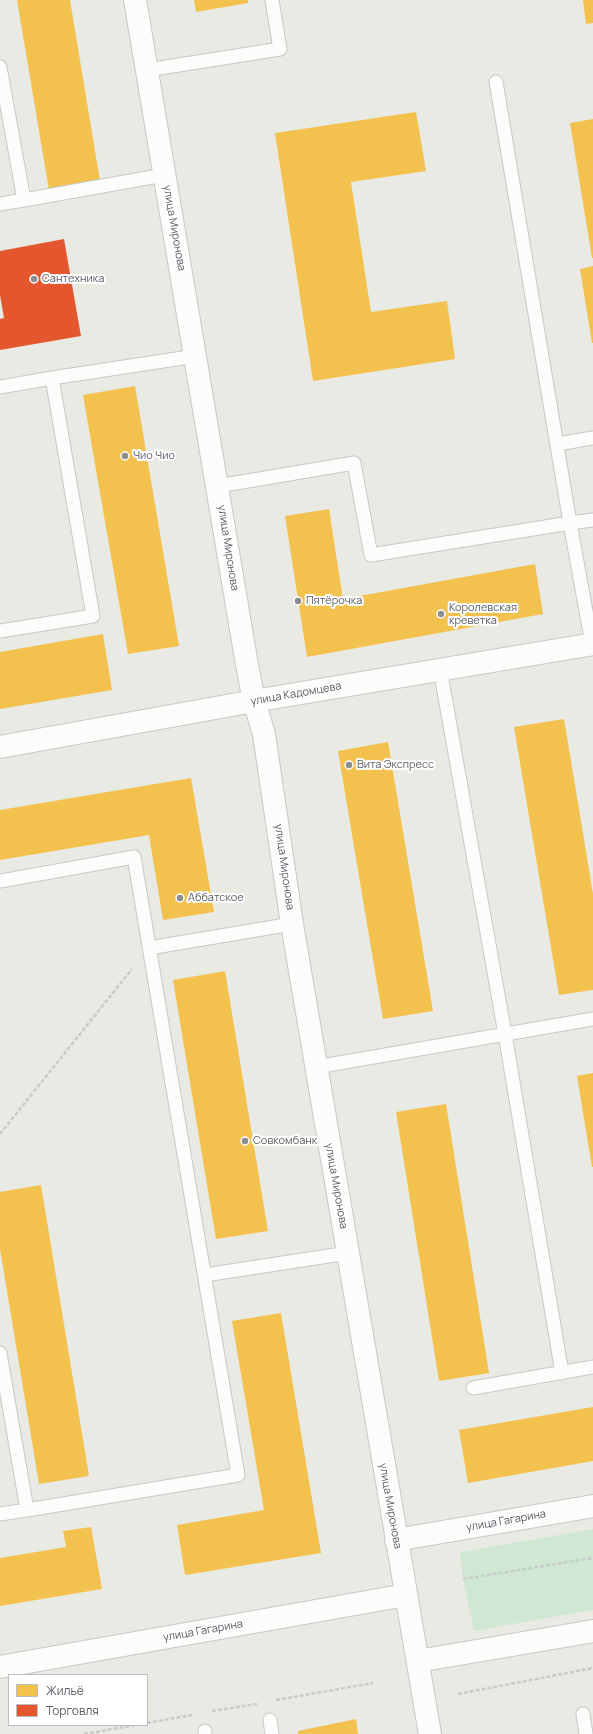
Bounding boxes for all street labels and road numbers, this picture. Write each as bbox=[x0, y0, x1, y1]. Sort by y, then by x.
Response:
street label: улица Миронова bbox=[160, 184, 188, 272]
street label: улица Миронова bbox=[215, 504, 241, 592]
street label: улица Кадомцева bbox=[250, 680, 342, 708]
street label: улица Миронова bbox=[271, 823, 297, 911]
street label: улица Миронова bbox=[322, 1142, 350, 1230]
street label: улица Миронова bbox=[376, 1462, 404, 1550]
street label: улица Гагарина bbox=[465, 1507, 547, 1535]
street label: улица Гагарина bbox=[162, 1617, 244, 1645]

